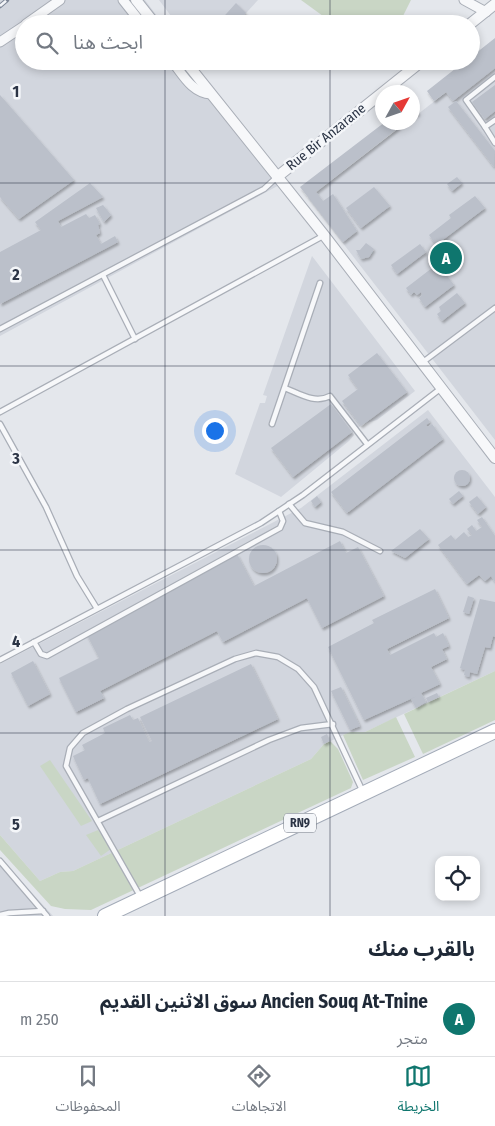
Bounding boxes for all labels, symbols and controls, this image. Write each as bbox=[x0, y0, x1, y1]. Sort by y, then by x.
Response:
search box bbox=[15, 15, 480, 70]
icon: search bbox=[33, 29, 61, 57]
text: ابحث هنا bbox=[73, 31, 143, 54]
text: 1 bbox=[13, 82, 19, 101]
north arrow bbox=[375, 85, 420, 130]
street label: Rue Bir Anzarane bbox=[283, 100, 369, 174]
pin: A bbox=[430, 239, 462, 277]
text: 2 bbox=[11, 265, 20, 284]
your location bbox=[202, 418, 228, 444]
text: 3 bbox=[11, 449, 20, 468]
text: 4 bbox=[12, 632, 20, 651]
road number: RN9 bbox=[284, 814, 316, 832]
text: 5 bbox=[12, 815, 20, 834]
map controls bbox=[435, 856, 480, 901]
button: locate bbox=[435, 856, 480, 901]
text: بالقرب منك bbox=[368, 936, 475, 962]
text: Ancien Souq At-Tnine سوق الاثنين القديم bbox=[100, 990, 428, 1013]
text: 250 m bbox=[20, 1010, 59, 1029]
text: A bbox=[455, 1010, 463, 1029]
text: متجر bbox=[397, 1029, 428, 1048]
tab: المحفوظات bbox=[56, 1062, 121, 1121]
tab: الاتجاهات bbox=[232, 1062, 286, 1121]
tab: الخريطة bbox=[397, 1062, 439, 1121]

